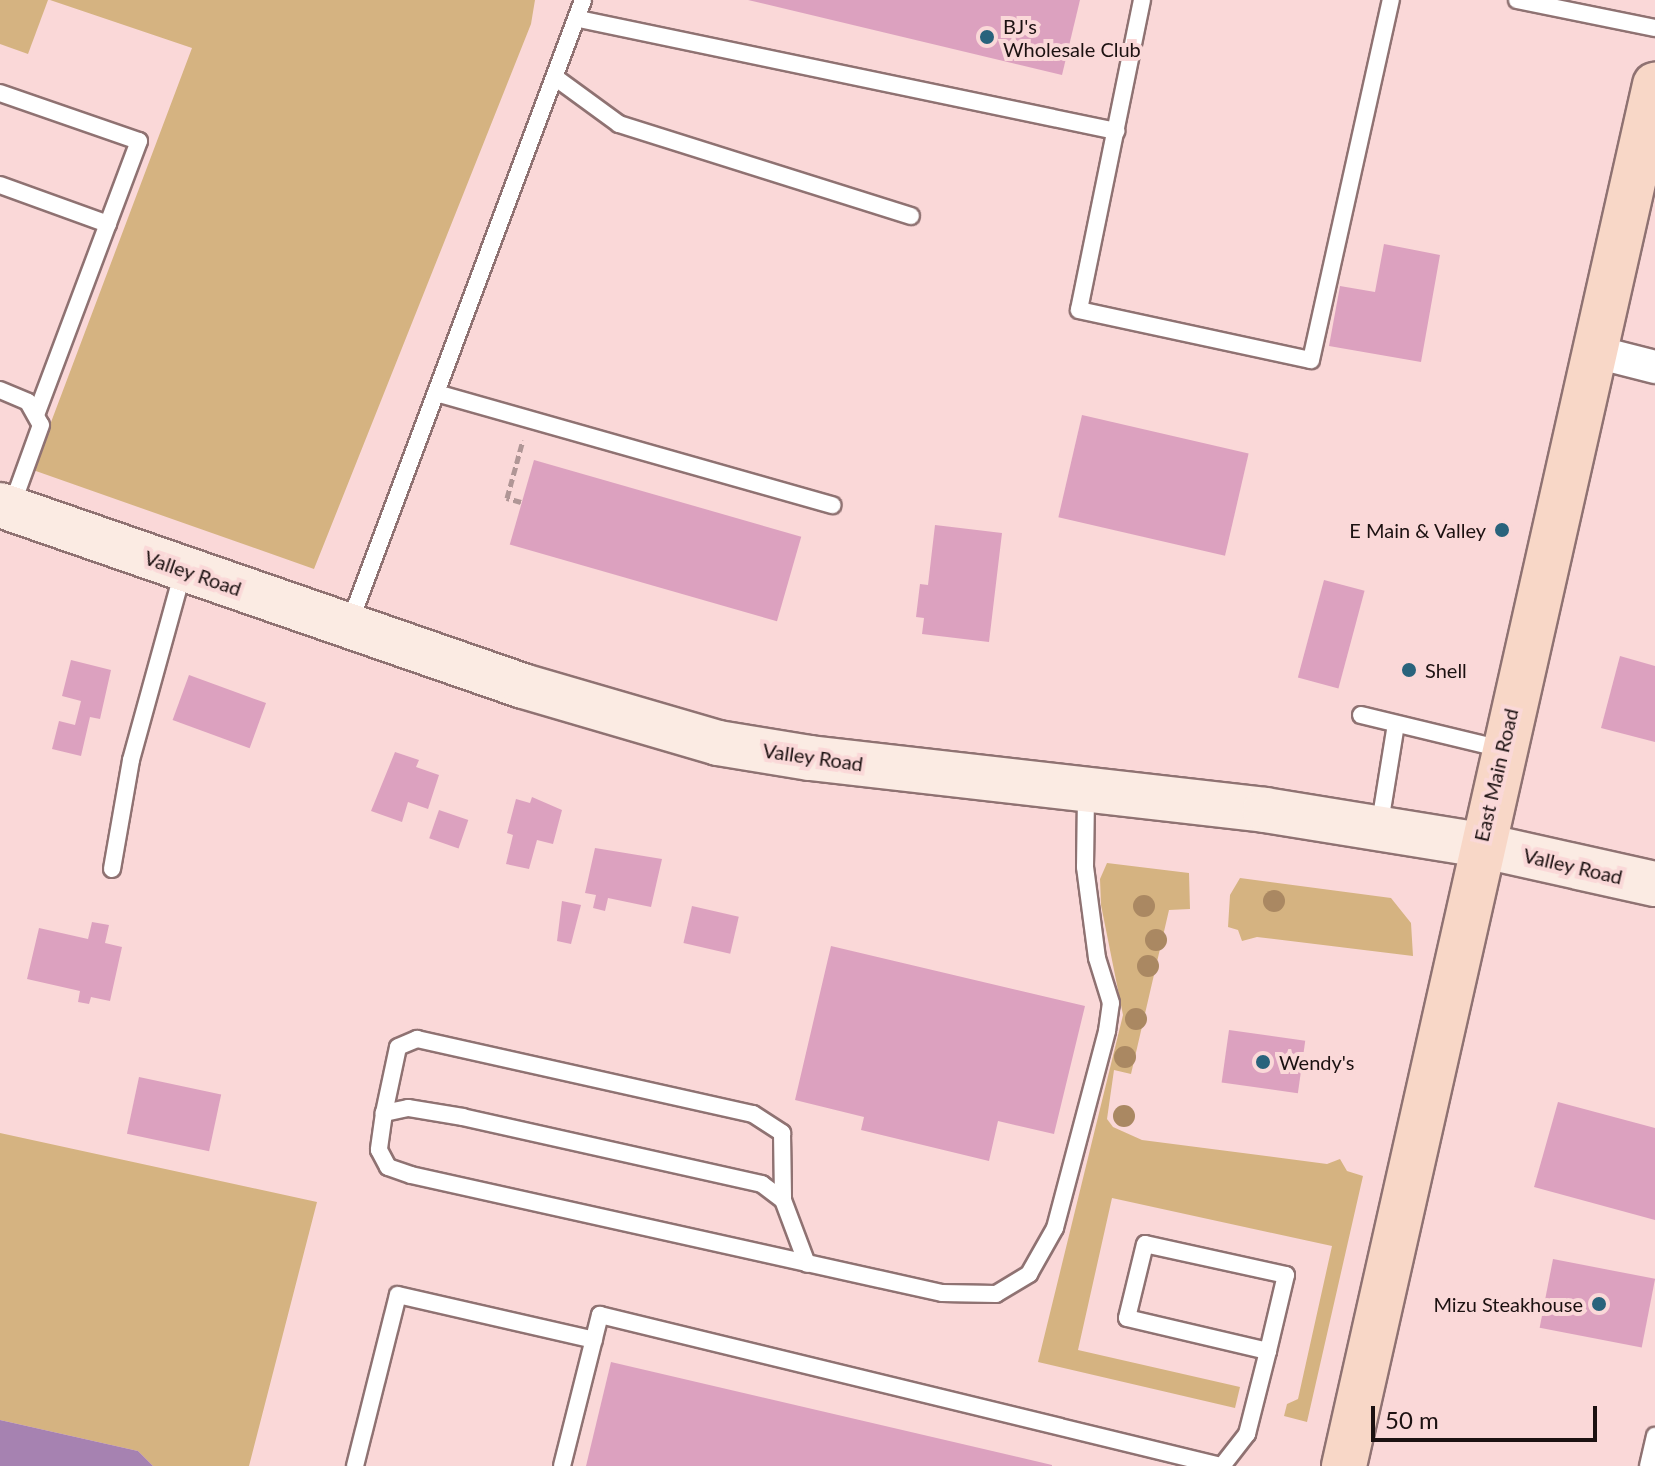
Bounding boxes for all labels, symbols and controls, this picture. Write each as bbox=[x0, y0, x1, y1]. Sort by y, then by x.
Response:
place label: BJ's Wholesale Club bbox=[1003, 14, 1141, 61]
marker: BJ's Wholesale Club bbox=[978, 28, 996, 46]
place label: E Main & Valley bbox=[1349, 518, 1486, 542]
marker: E Main & Valley bbox=[1493, 521, 1511, 539]
street label: Valley Road bbox=[141, 545, 245, 601]
place label: Shell bbox=[1425, 658, 1467, 682]
marker: Shell bbox=[1400, 661, 1418, 679]
street label: East Main Road bbox=[1469, 706, 1523, 844]
street label: Valley Road bbox=[761, 738, 865, 776]
street label: Valley Road bbox=[1521, 843, 1625, 889]
place label: Wendy's bbox=[1279, 1050, 1354, 1074]
marker: Wendy's bbox=[1254, 1053, 1272, 1071]
place label: Mizu Steakhouse bbox=[1433, 1292, 1583, 1316]
marker: Mizu Steakhouse bbox=[1590, 1295, 1608, 1313]
scale bar bbox=[1375, 1390, 1601, 1440]
text: 50 m bbox=[1385, 1405, 1439, 1434]

